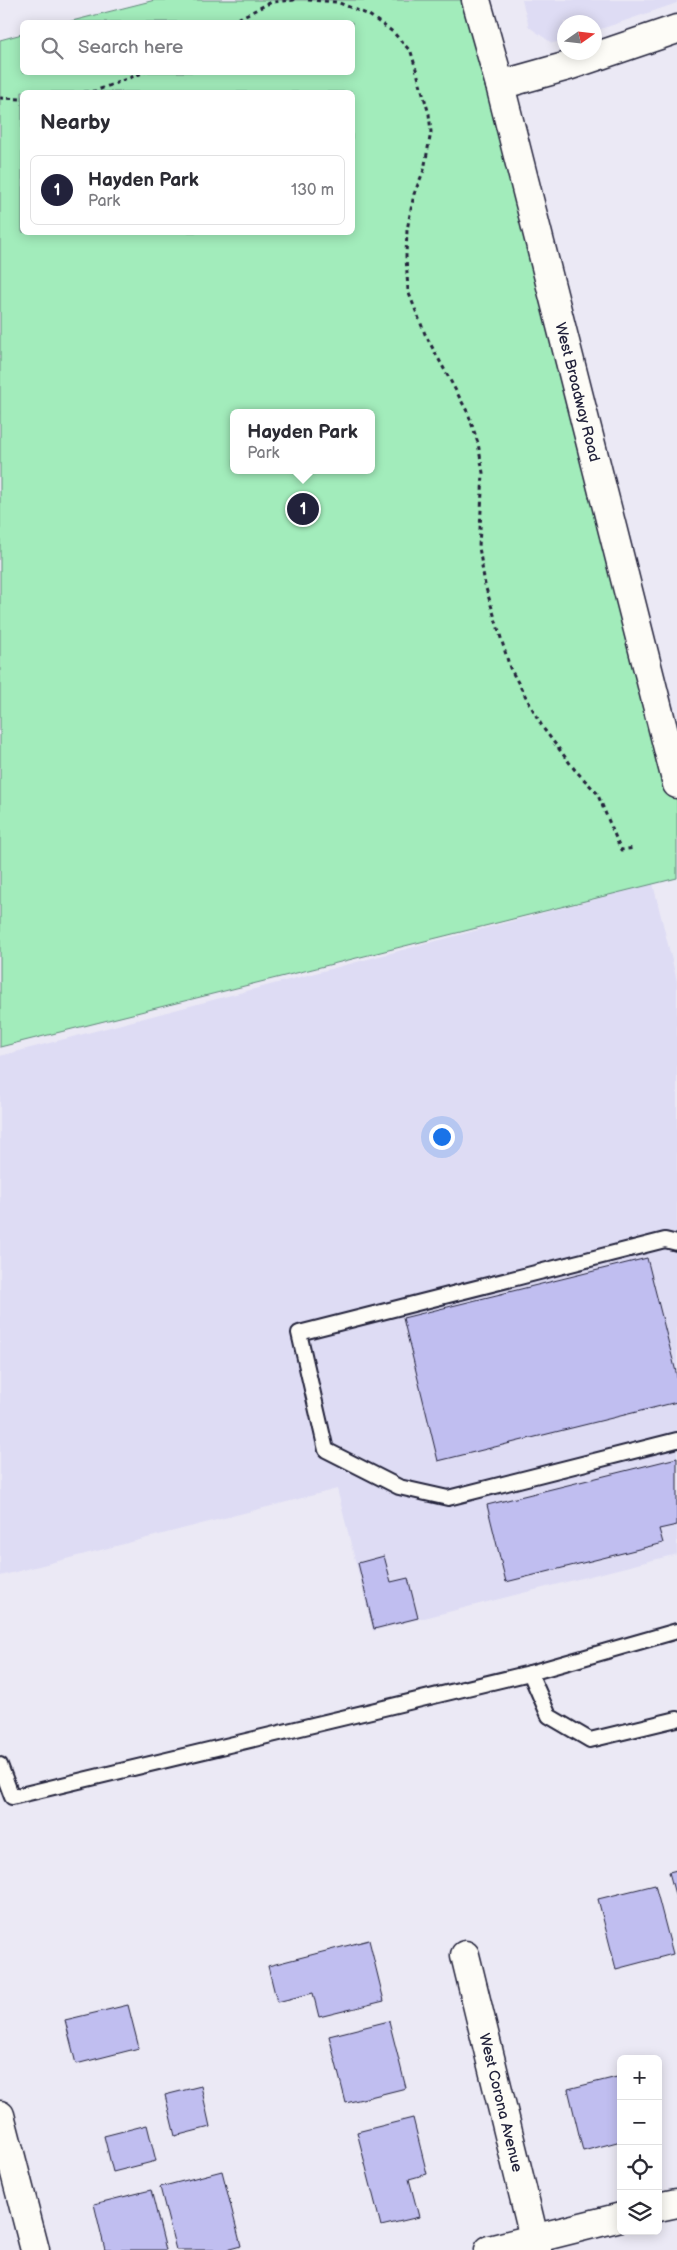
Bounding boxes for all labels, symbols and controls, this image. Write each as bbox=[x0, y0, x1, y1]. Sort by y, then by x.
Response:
north arrow bbox=[557, 15, 602, 60]
search box bbox=[20, 20, 355, 75]
icon: search bbox=[38, 34, 66, 62]
text: Search here bbox=[78, 36, 183, 59]
text: Nearby bbox=[40, 110, 110, 135]
text: Hayden Park bbox=[88, 169, 199, 192]
text: 1 bbox=[54, 181, 60, 200]
text: 130 m bbox=[291, 181, 334, 200]
text: Park bbox=[88, 192, 120, 211]
street label: West Broadway Road bbox=[550, 320, 604, 464]
popup bbox=[230, 409, 375, 474]
text: Hayden Park bbox=[247, 421, 358, 444]
text: Park bbox=[247, 444, 279, 463]
pin: 1 bbox=[287, 490, 319, 528]
your location bbox=[429, 1124, 455, 1150]
street label: West Corona Avenue bbox=[474, 2031, 527, 2174]
map controls bbox=[617, 2055, 662, 2235]
button: + bbox=[617, 2055, 662, 2100]
button: − bbox=[617, 2100, 662, 2145]
button: locate bbox=[617, 2145, 662, 2190]
button: layers bbox=[617, 2190, 662, 2235]

